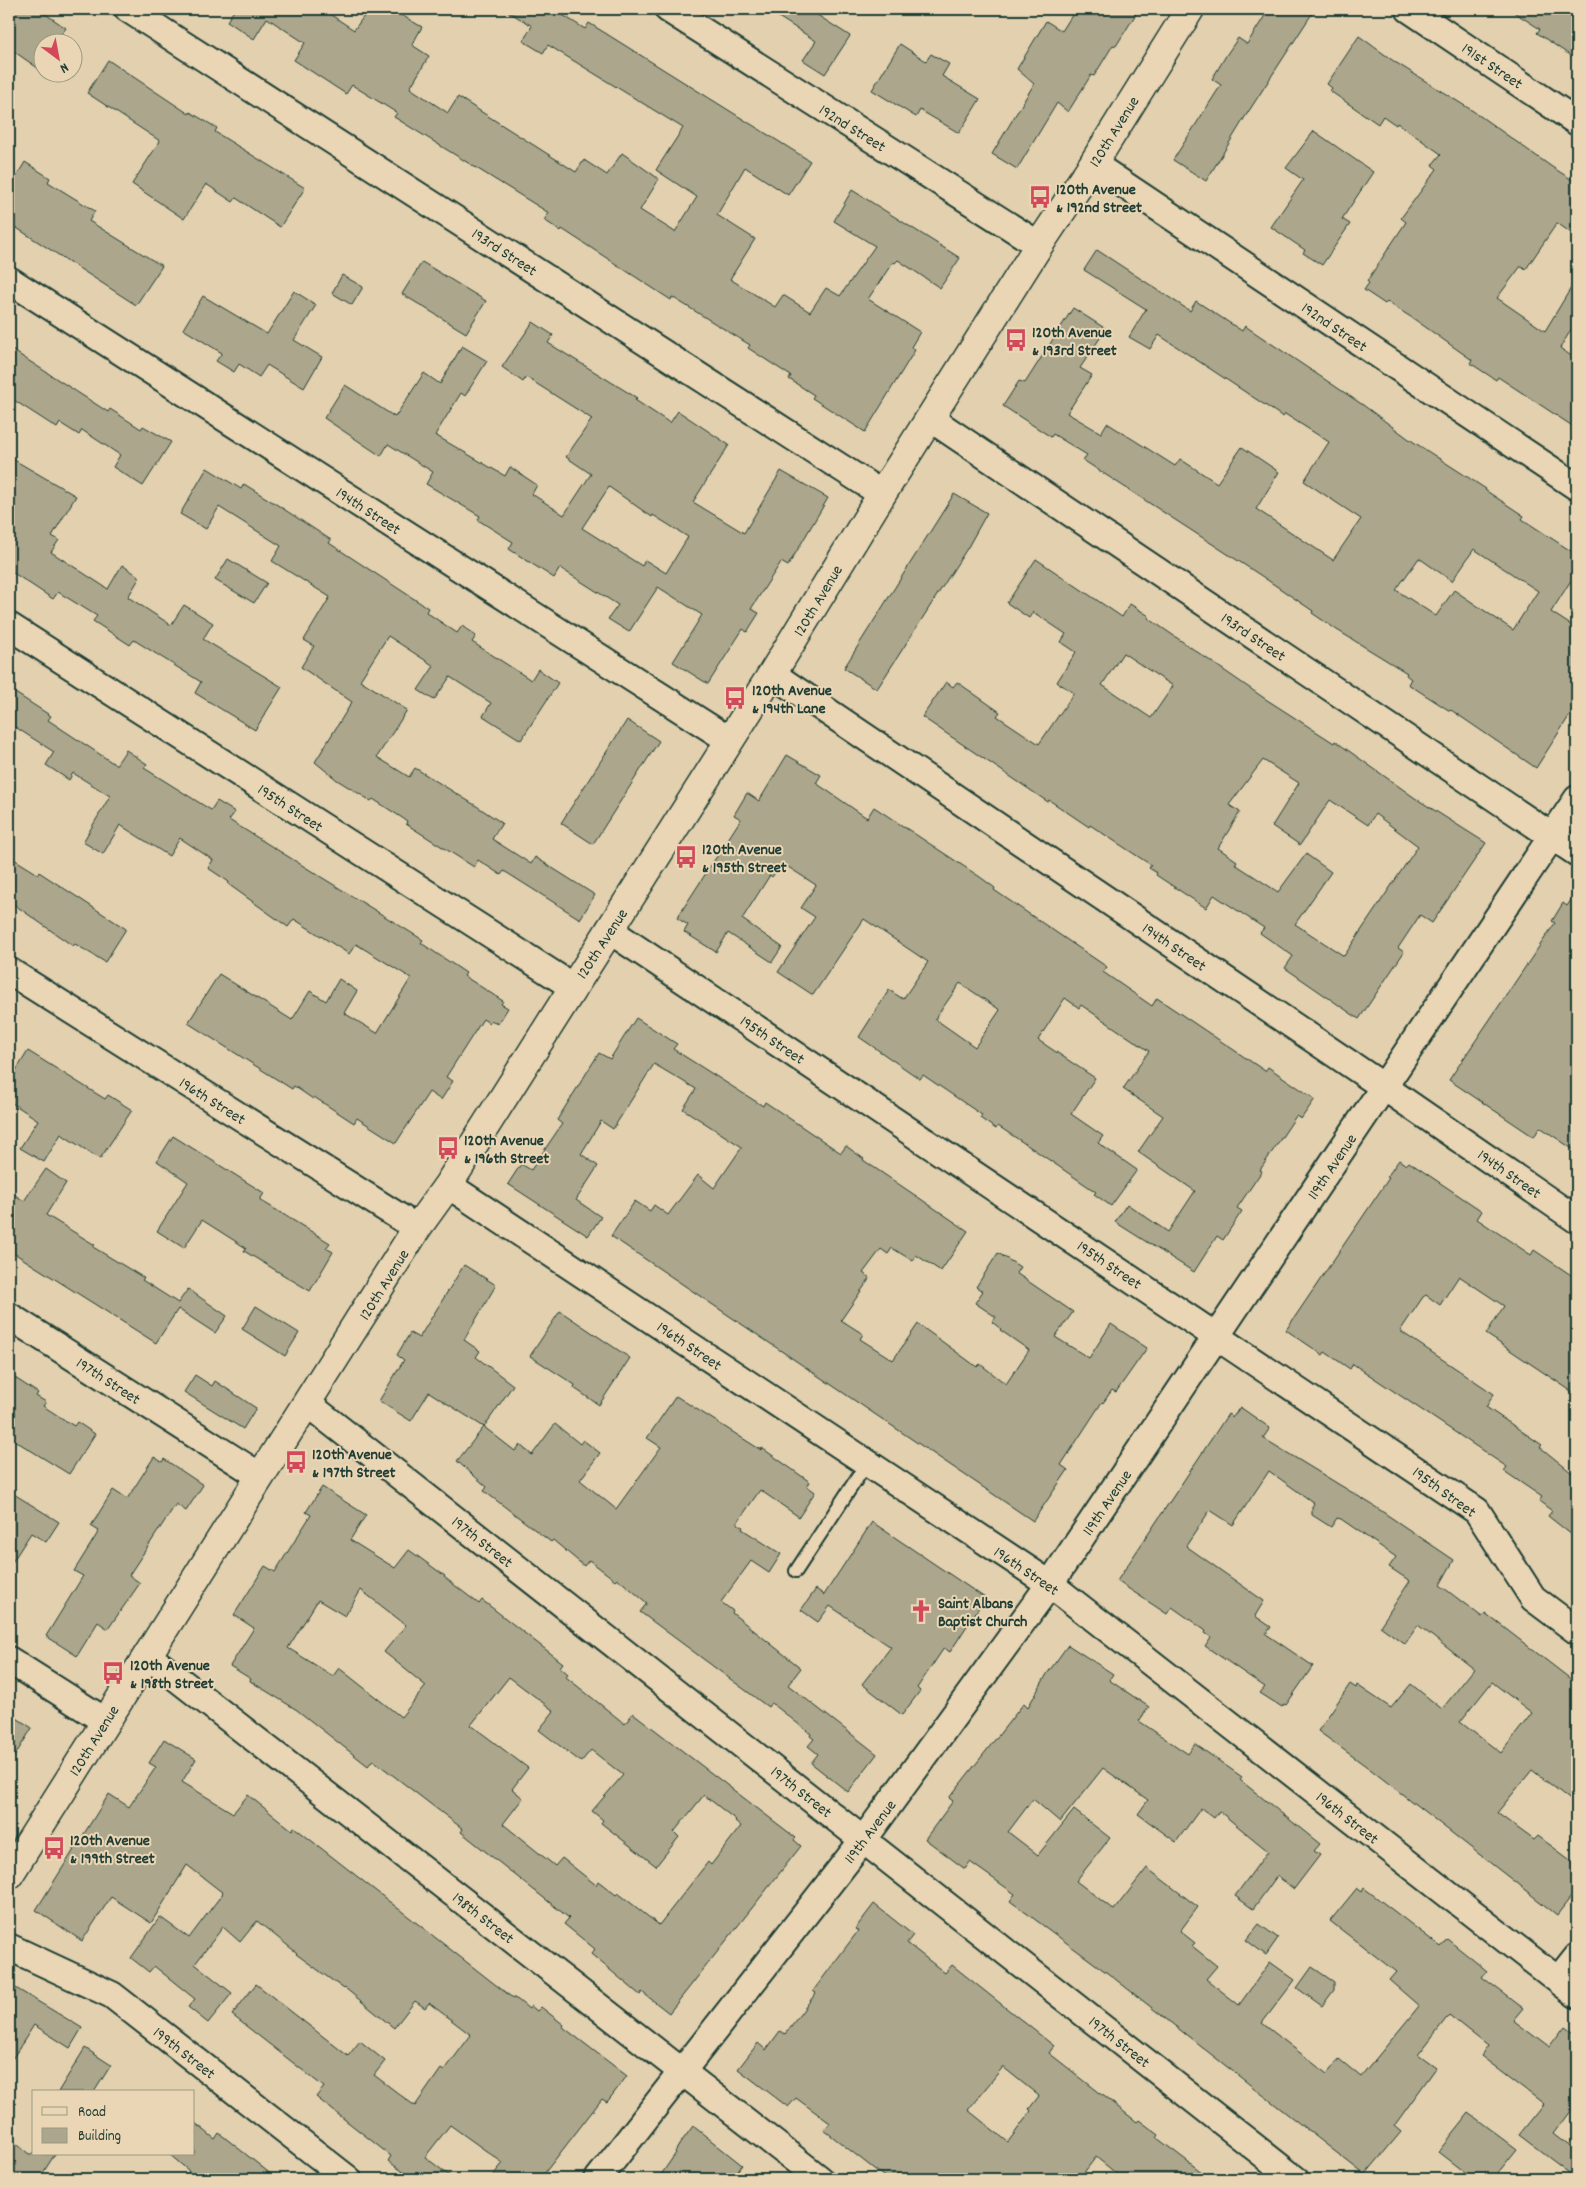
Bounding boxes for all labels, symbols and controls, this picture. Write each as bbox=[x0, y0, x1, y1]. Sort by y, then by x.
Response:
north arrow bbox=[32, 32, 82, 82]
street label: 191st Street bbox=[1456, 38, 1527, 96]
text: N bbox=[56, 57, 72, 78]
street label: 120th Avenue bbox=[1084, 92, 1146, 172]
street label: 192nd Street bbox=[814, 99, 890, 159]
place label: 120th Avenue & 192nd Street bbox=[1056, 179, 1142, 220]
bus stop icon: 120th Avenue & 192nd Street bbox=[1027, 184, 1053, 210]
street label: 193rd Street bbox=[466, 223, 541, 283]
street label: 192nd Street bbox=[1296, 297, 1371, 359]
place label: 120th Avenue & 193rd Street bbox=[1032, 322, 1117, 363]
bus stop icon: 120th Avenue & 193rd Street bbox=[1003, 327, 1029, 353]
street label: 194th Street bbox=[331, 483, 405, 542]
street label: 120th Avenue bbox=[789, 561, 850, 641]
street label: 193rd Street bbox=[1216, 608, 1290, 668]
place label: 120th Avenue & 194th Lane bbox=[752, 680, 832, 721]
bus stop icon: 120th Avenue & 194th Lane bbox=[722, 685, 748, 711]
street label: 195th Street bbox=[252, 779, 327, 839]
place label: 120th Avenue & 195th Street bbox=[702, 839, 787, 880]
bus stop icon: 120th Avenue & 195th Street bbox=[673, 844, 699, 870]
street label: 120th Avenue bbox=[572, 905, 634, 984]
street label: 194th Street bbox=[1137, 918, 1210, 978]
street label: 195th Street bbox=[734, 1011, 809, 1071]
street label: 196th Street bbox=[174, 1073, 249, 1132]
place label: 120th Avenue & 196th Street bbox=[464, 1130, 549, 1171]
street label: 119th Avenue bbox=[1303, 1130, 1364, 1205]
bus stop icon: 120th Avenue & 196th Street bbox=[435, 1135, 461, 1161]
street label: 194th Street bbox=[1472, 1145, 1545, 1206]
street label: 195th Street bbox=[1071, 1236, 1146, 1296]
street label: 120th Avenue bbox=[354, 1245, 416, 1325]
street label: 196th Street bbox=[651, 1317, 726, 1377]
street label: 197th Street bbox=[71, 1353, 144, 1412]
place label: 120th Avenue & 197th Street bbox=[312, 1444, 396, 1485]
bus stop icon: 120th Avenue & 197th Street bbox=[283, 1449, 309, 1475]
street label: 195th Street bbox=[1407, 1462, 1480, 1524]
street label: 119th Avenue bbox=[1078, 1466, 1139, 1541]
street label: 197th Street bbox=[446, 1512, 517, 1574]
street label: 196th Street bbox=[988, 1542, 1063, 1602]
place label: Saint Albans Baptist Church bbox=[938, 1593, 1027, 1634]
church icon: Saint Albans Baptist Church bbox=[908, 1598, 934, 1624]
place label: 120th Avenue & 198th Street bbox=[130, 1655, 214, 1696]
bus stop icon: 120th Avenue & 198th Street bbox=[100, 1660, 126, 1686]
street label: 120th Avenue bbox=[64, 1701, 126, 1781]
street label: 197th Street bbox=[765, 1762, 836, 1824]
street label: 196th Street bbox=[1310, 1787, 1383, 1851]
street label: 119th Avenue bbox=[839, 1796, 903, 1869]
place label: 120th Avenue & 199th Street bbox=[70, 1830, 155, 1871]
bus stop icon: 120th Avenue & 199th Street bbox=[41, 1835, 67, 1861]
street label: 198th Street bbox=[447, 1887, 518, 1951]
street label: 197th Street bbox=[1083, 2012, 1154, 2074]
street label: 199th Street bbox=[147, 2022, 220, 2086]
legend bbox=[32, 2090, 195, 2156]
text: Road bbox=[78, 2102, 106, 2124]
text: Building bbox=[78, 2126, 121, 2148]

